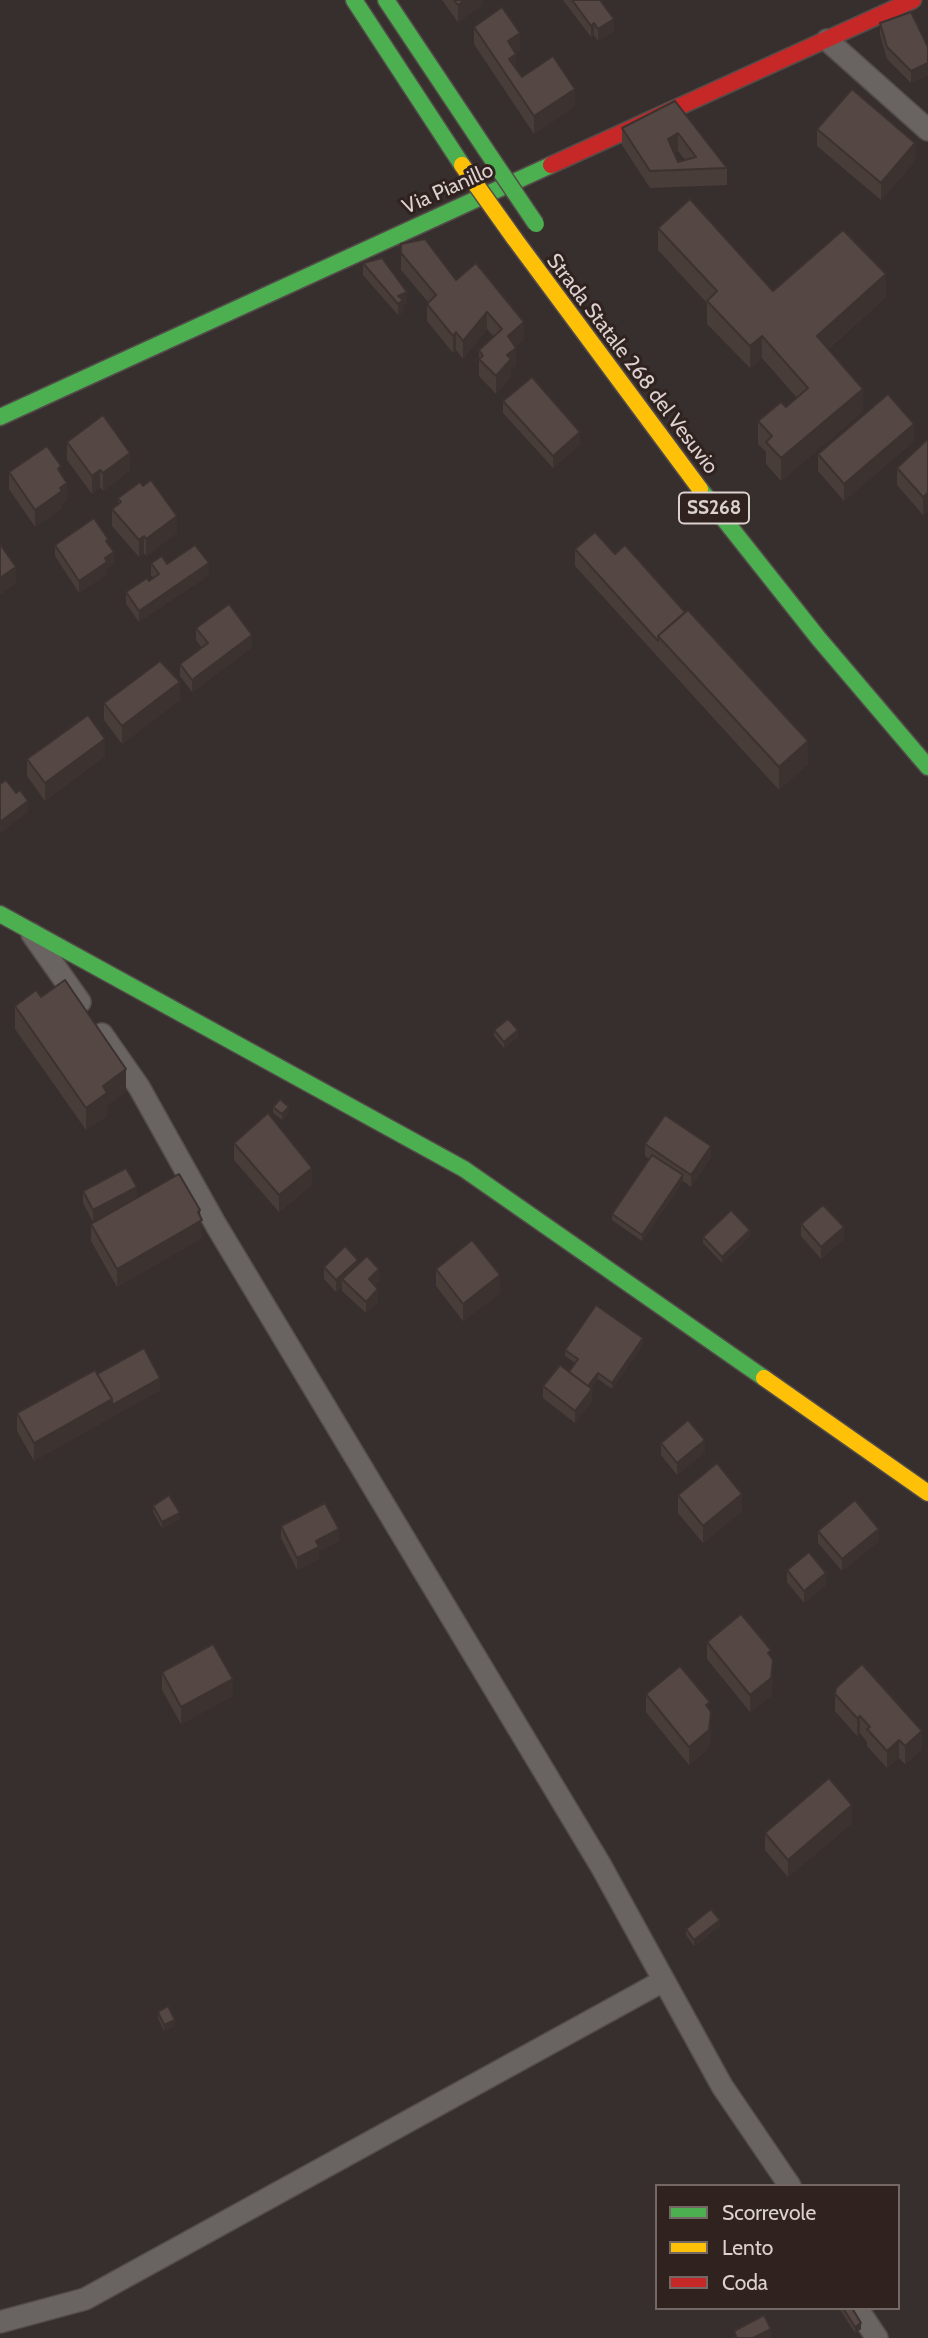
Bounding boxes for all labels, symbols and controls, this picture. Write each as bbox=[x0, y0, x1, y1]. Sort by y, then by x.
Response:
street label: Via Pianillo bbox=[399, 158, 497, 220]
street label: Strada Statale 268 del Vesuvio bbox=[541, 249, 723, 479]
road number: SS268 bbox=[679, 492, 749, 524]
legend bbox=[655, 2184, 900, 2310]
text: Scorrevole bbox=[722, 2200, 816, 2225]
text: Lento bbox=[722, 2235, 773, 2260]
text: Coda bbox=[722, 2270, 768, 2295]

